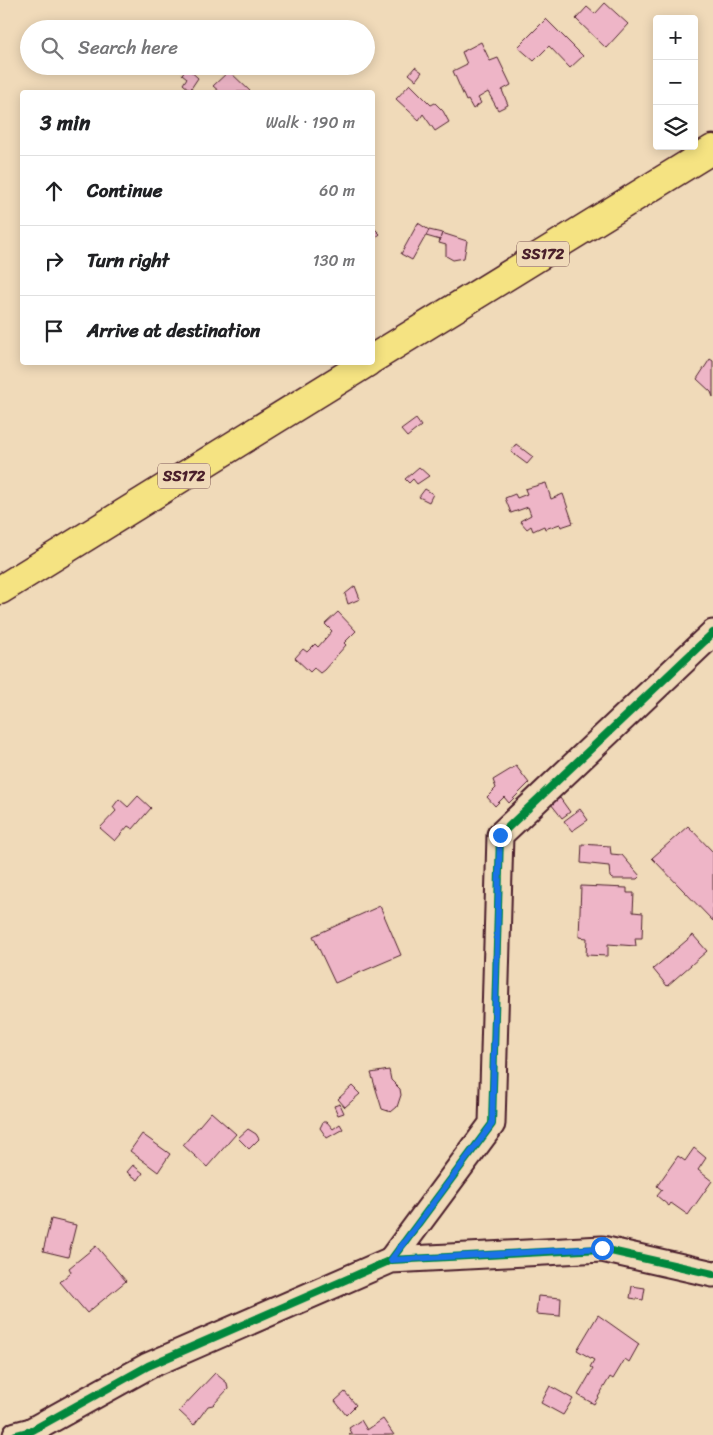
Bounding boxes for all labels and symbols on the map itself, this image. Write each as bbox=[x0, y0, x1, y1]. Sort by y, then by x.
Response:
road number: SS172 bbox=[517, 242, 569, 266]
road number: SS172 bbox=[158, 464, 210, 488]
route end bbox=[489, 824, 512, 847]
route start bbox=[591, 1237, 614, 1260]

